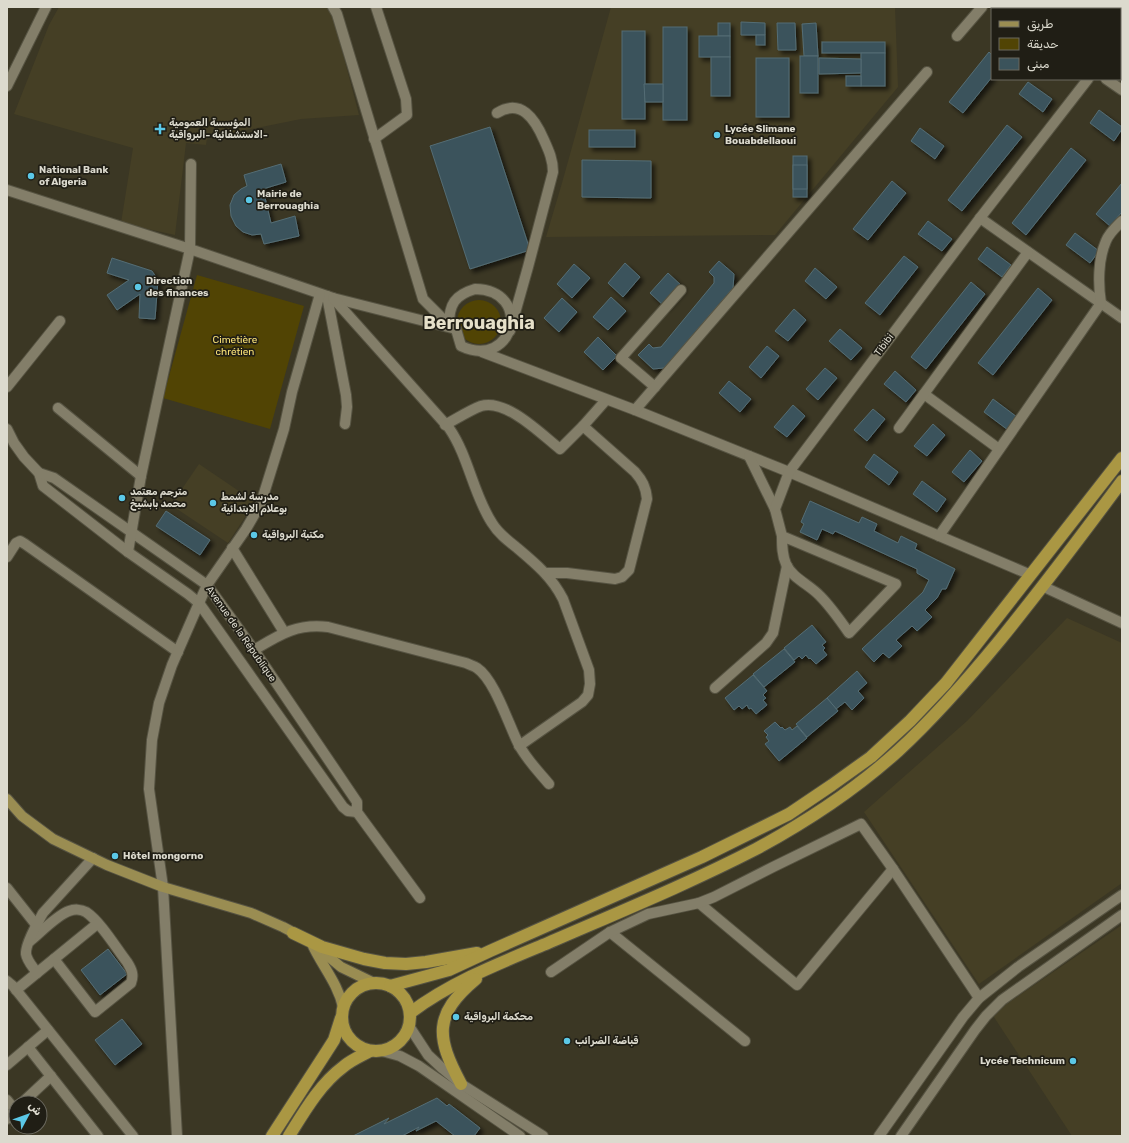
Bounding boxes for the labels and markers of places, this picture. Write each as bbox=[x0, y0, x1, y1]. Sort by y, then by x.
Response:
place label: المؤسسة العمومية الاستشفائية -البرواقية- bbox=[169, 117, 268, 141]
marker: المؤسسة العمومية الاستشفائية -البرواقية- bbox=[154, 123, 166, 135]
place label: Lycée Slimane Bouabdellaoui bbox=[725, 123, 796, 147]
marker: Lycée Slimane Bouabdellaoui bbox=[712, 130, 722, 140]
place label: National Bank of Algeria bbox=[39, 164, 108, 188]
marker: National Bank of Algeria bbox=[26, 171, 36, 181]
place label: Mairie de Berrouaghia bbox=[257, 188, 319, 212]
marker: Mairie de Berrouaghia bbox=[244, 195, 254, 205]
place label: Direction des finances bbox=[146, 275, 209, 299]
marker: Direction des finances bbox=[133, 282, 143, 292]
place label: مترجم معتمد محمد بابشيخ bbox=[130, 486, 187, 511]
place label: مدرسة لشمط بوعلام الابتدائية bbox=[221, 491, 287, 516]
marker: مترجم معتمد محمد بابشيخ bbox=[117, 493, 127, 503]
marker: مدرسة لشمط بوعلام الابتدائية bbox=[208, 498, 218, 508]
place label: مكتبة البرواقية bbox=[262, 529, 324, 541]
marker: مكتبة البرواقية bbox=[249, 530, 259, 540]
place label: Hôtel mongorno bbox=[123, 850, 203, 862]
marker: Hôtel mongorno bbox=[110, 851, 120, 861]
place label: محكمة البرواقية bbox=[464, 1011, 533, 1023]
marker: محكمة البرواقية bbox=[451, 1012, 461, 1022]
place label: قباضة الضرائب bbox=[575, 1035, 639, 1047]
marker: قباضة الضرائب bbox=[562, 1036, 572, 1046]
place label: Lycée Technicum bbox=[980, 1055, 1065, 1067]
marker: Lycée Technicum bbox=[1068, 1056, 1078, 1066]

